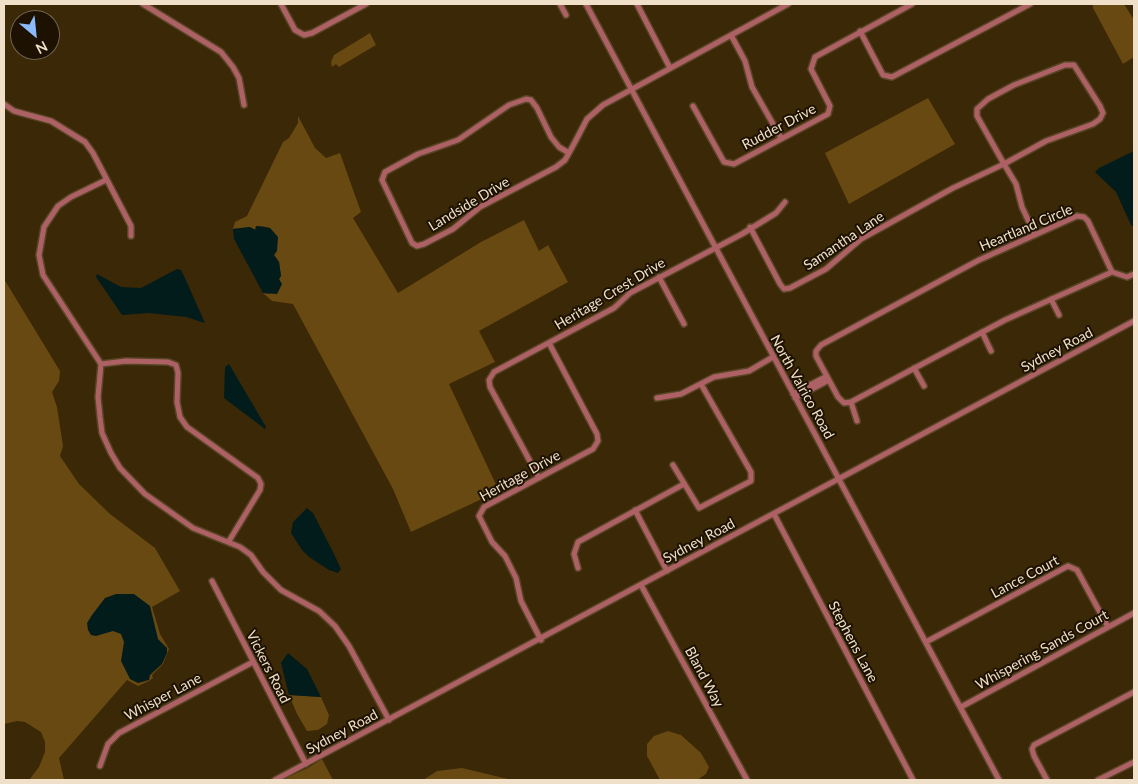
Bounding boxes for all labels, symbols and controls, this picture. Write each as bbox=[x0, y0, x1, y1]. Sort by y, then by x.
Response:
north arrow bbox=[10, 10, 60, 60]
text: N bbox=[33, 38, 51, 58]
street label: Rudder Drive bbox=[739, 100, 819, 154]
street label: Landside Drive bbox=[425, 173, 513, 235]
street label: Heartland Circle bbox=[977, 201, 1075, 255]
street label: Samantha Lane bbox=[801, 208, 887, 274]
street label: Heritage Crest Drive bbox=[552, 254, 668, 334]
street label: Sydney Road bbox=[1018, 324, 1096, 376]
street label: North Valrico Road bbox=[766, 332, 838, 442]
street label: Heritage Drive bbox=[477, 447, 563, 505]
street label: Sydney Road bbox=[660, 515, 738, 567]
street label: Lance Court bbox=[988, 552, 1062, 602]
street label: Stephens Lane bbox=[825, 599, 881, 685]
street label: Whispering Sands Court bbox=[973, 607, 1111, 693]
street label: Vickers Road bbox=[242, 628, 294, 706]
street label: Bland Way bbox=[681, 644, 727, 710]
street label: Whisper Lane bbox=[122, 670, 204, 724]
street label: Sydney Road bbox=[303, 706, 381, 758]

